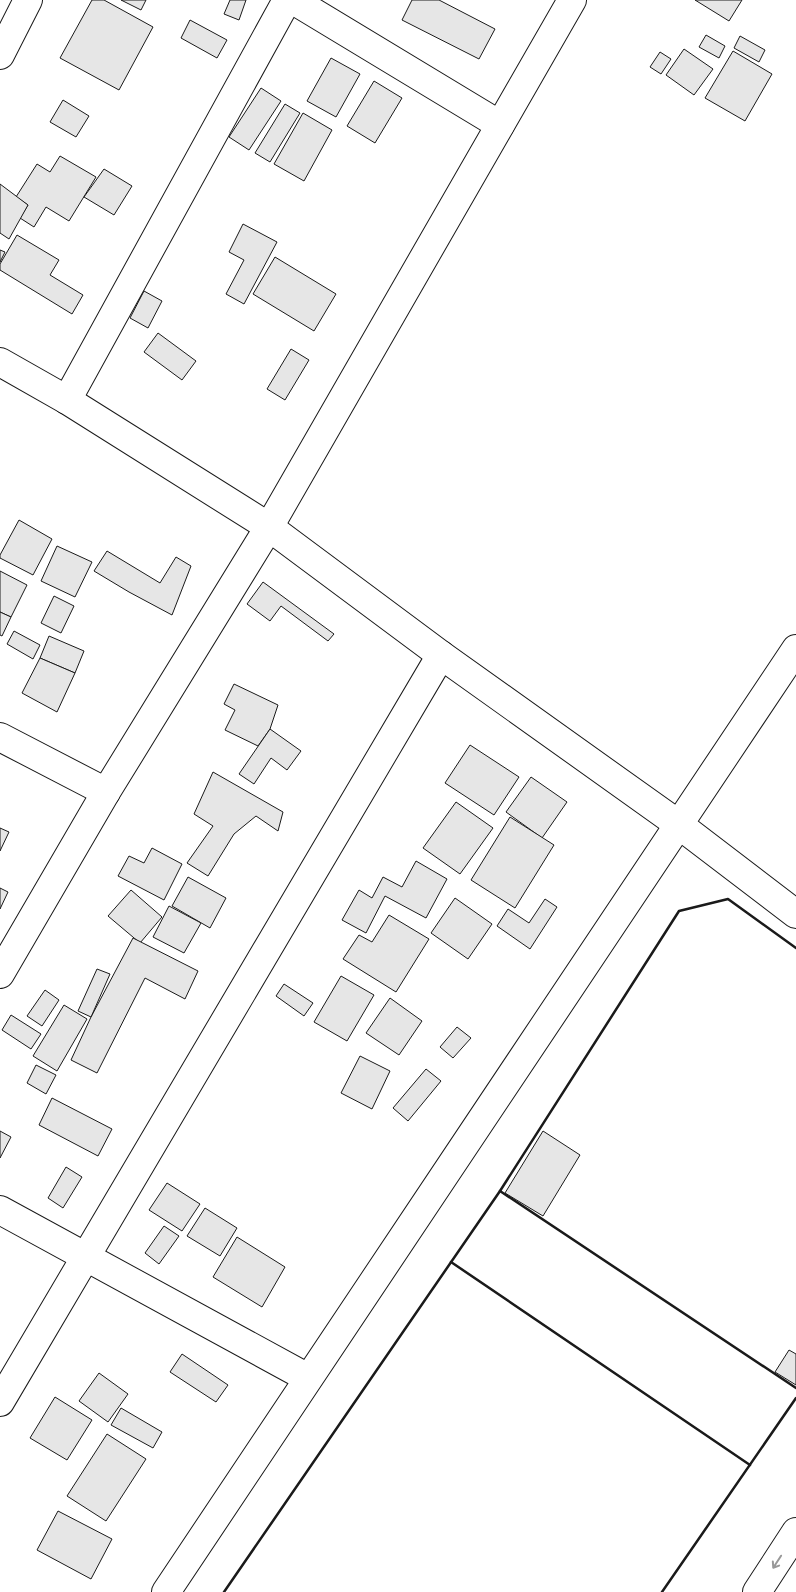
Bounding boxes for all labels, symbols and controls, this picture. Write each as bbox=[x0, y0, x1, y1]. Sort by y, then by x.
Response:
one-way arrow bbox=[771, 1554, 781, 1568]

